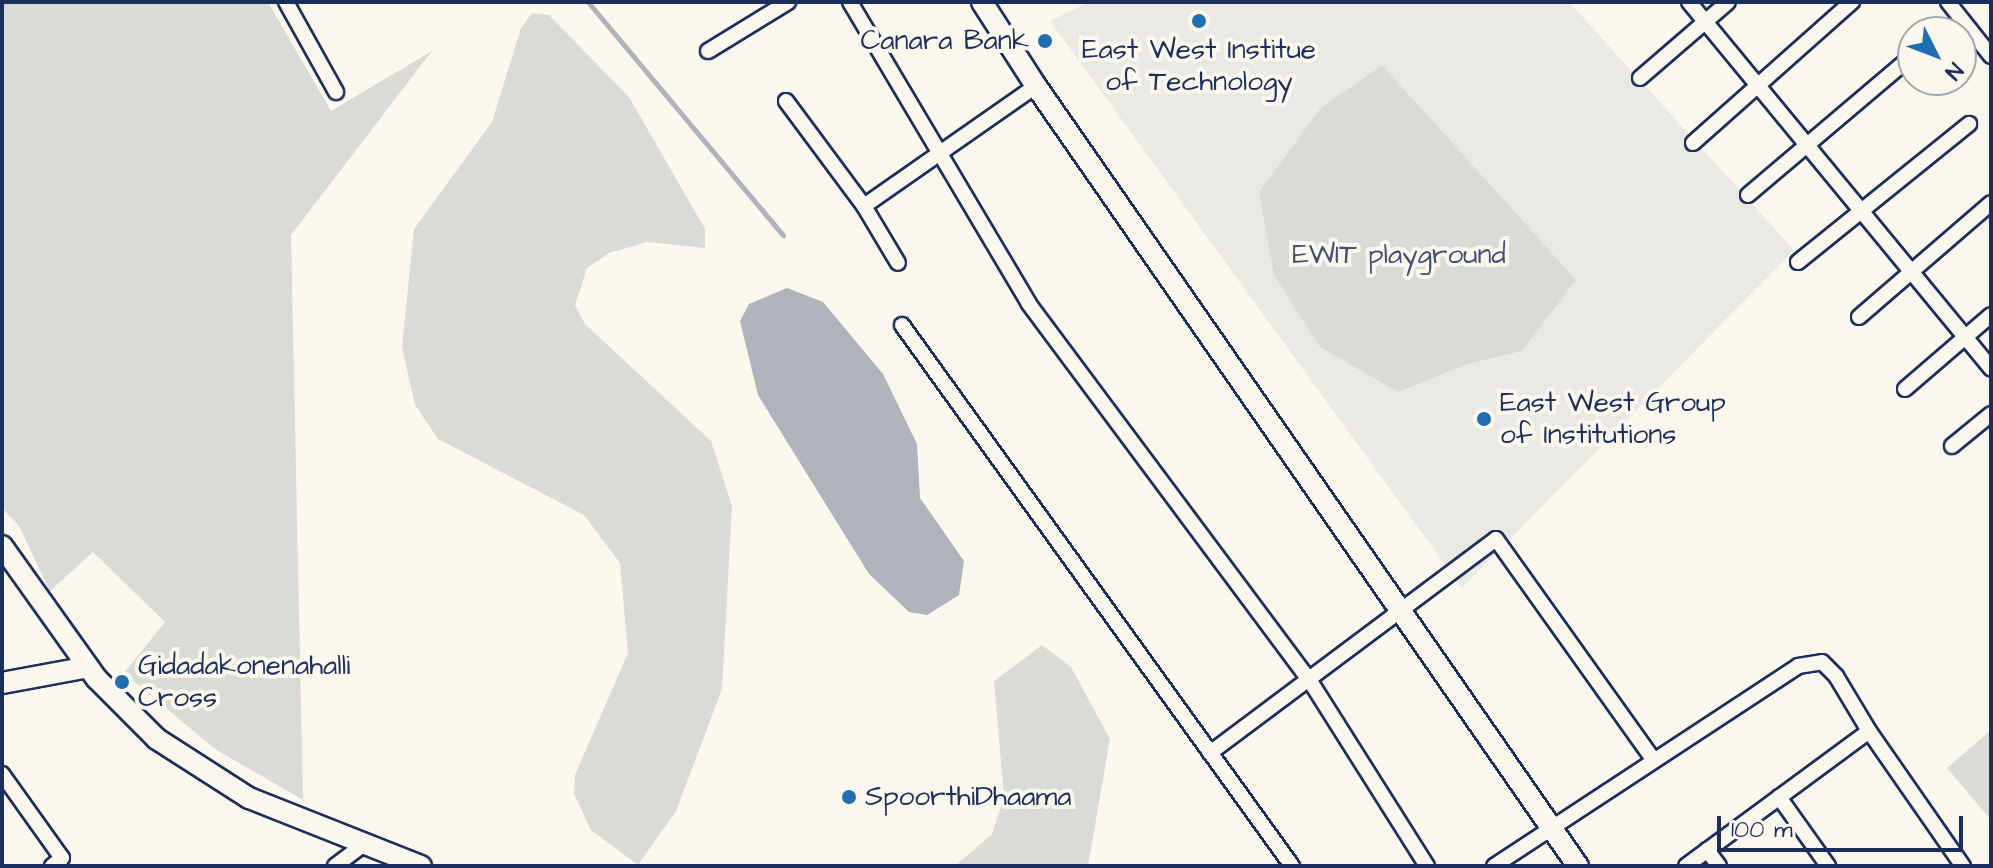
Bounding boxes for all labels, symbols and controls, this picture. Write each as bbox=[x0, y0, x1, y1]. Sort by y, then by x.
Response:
marker: East West Institue of Technology bbox=[1190, 12, 1208, 30]
north arrow bbox=[1897, 16, 1977, 96]
place label: Canara Bank bbox=[860, 24, 1029, 58]
marker: Canara Bank bbox=[1036, 32, 1054, 50]
place label: East West Institue of Technology bbox=[1082, 33, 1316, 99]
text: N bbox=[1938, 56, 1970, 87]
park label: EWIT playground bbox=[1292, 238, 1506, 272]
place label: East West Group of Institutions bbox=[1500, 386, 1726, 452]
marker: East West Group of Institutions bbox=[1475, 410, 1493, 428]
place label: Gidadakonenahalli Cross bbox=[138, 649, 350, 715]
marker: Gidadakonenahalli Cross bbox=[113, 673, 131, 691]
place label: SpoorthiDhaama bbox=[865, 780, 1072, 814]
marker: SpoorthiDhaama bbox=[840, 788, 858, 806]
scale bar bbox=[1721, 800, 1967, 850]
text: 100 m bbox=[1731, 813, 1793, 847]

